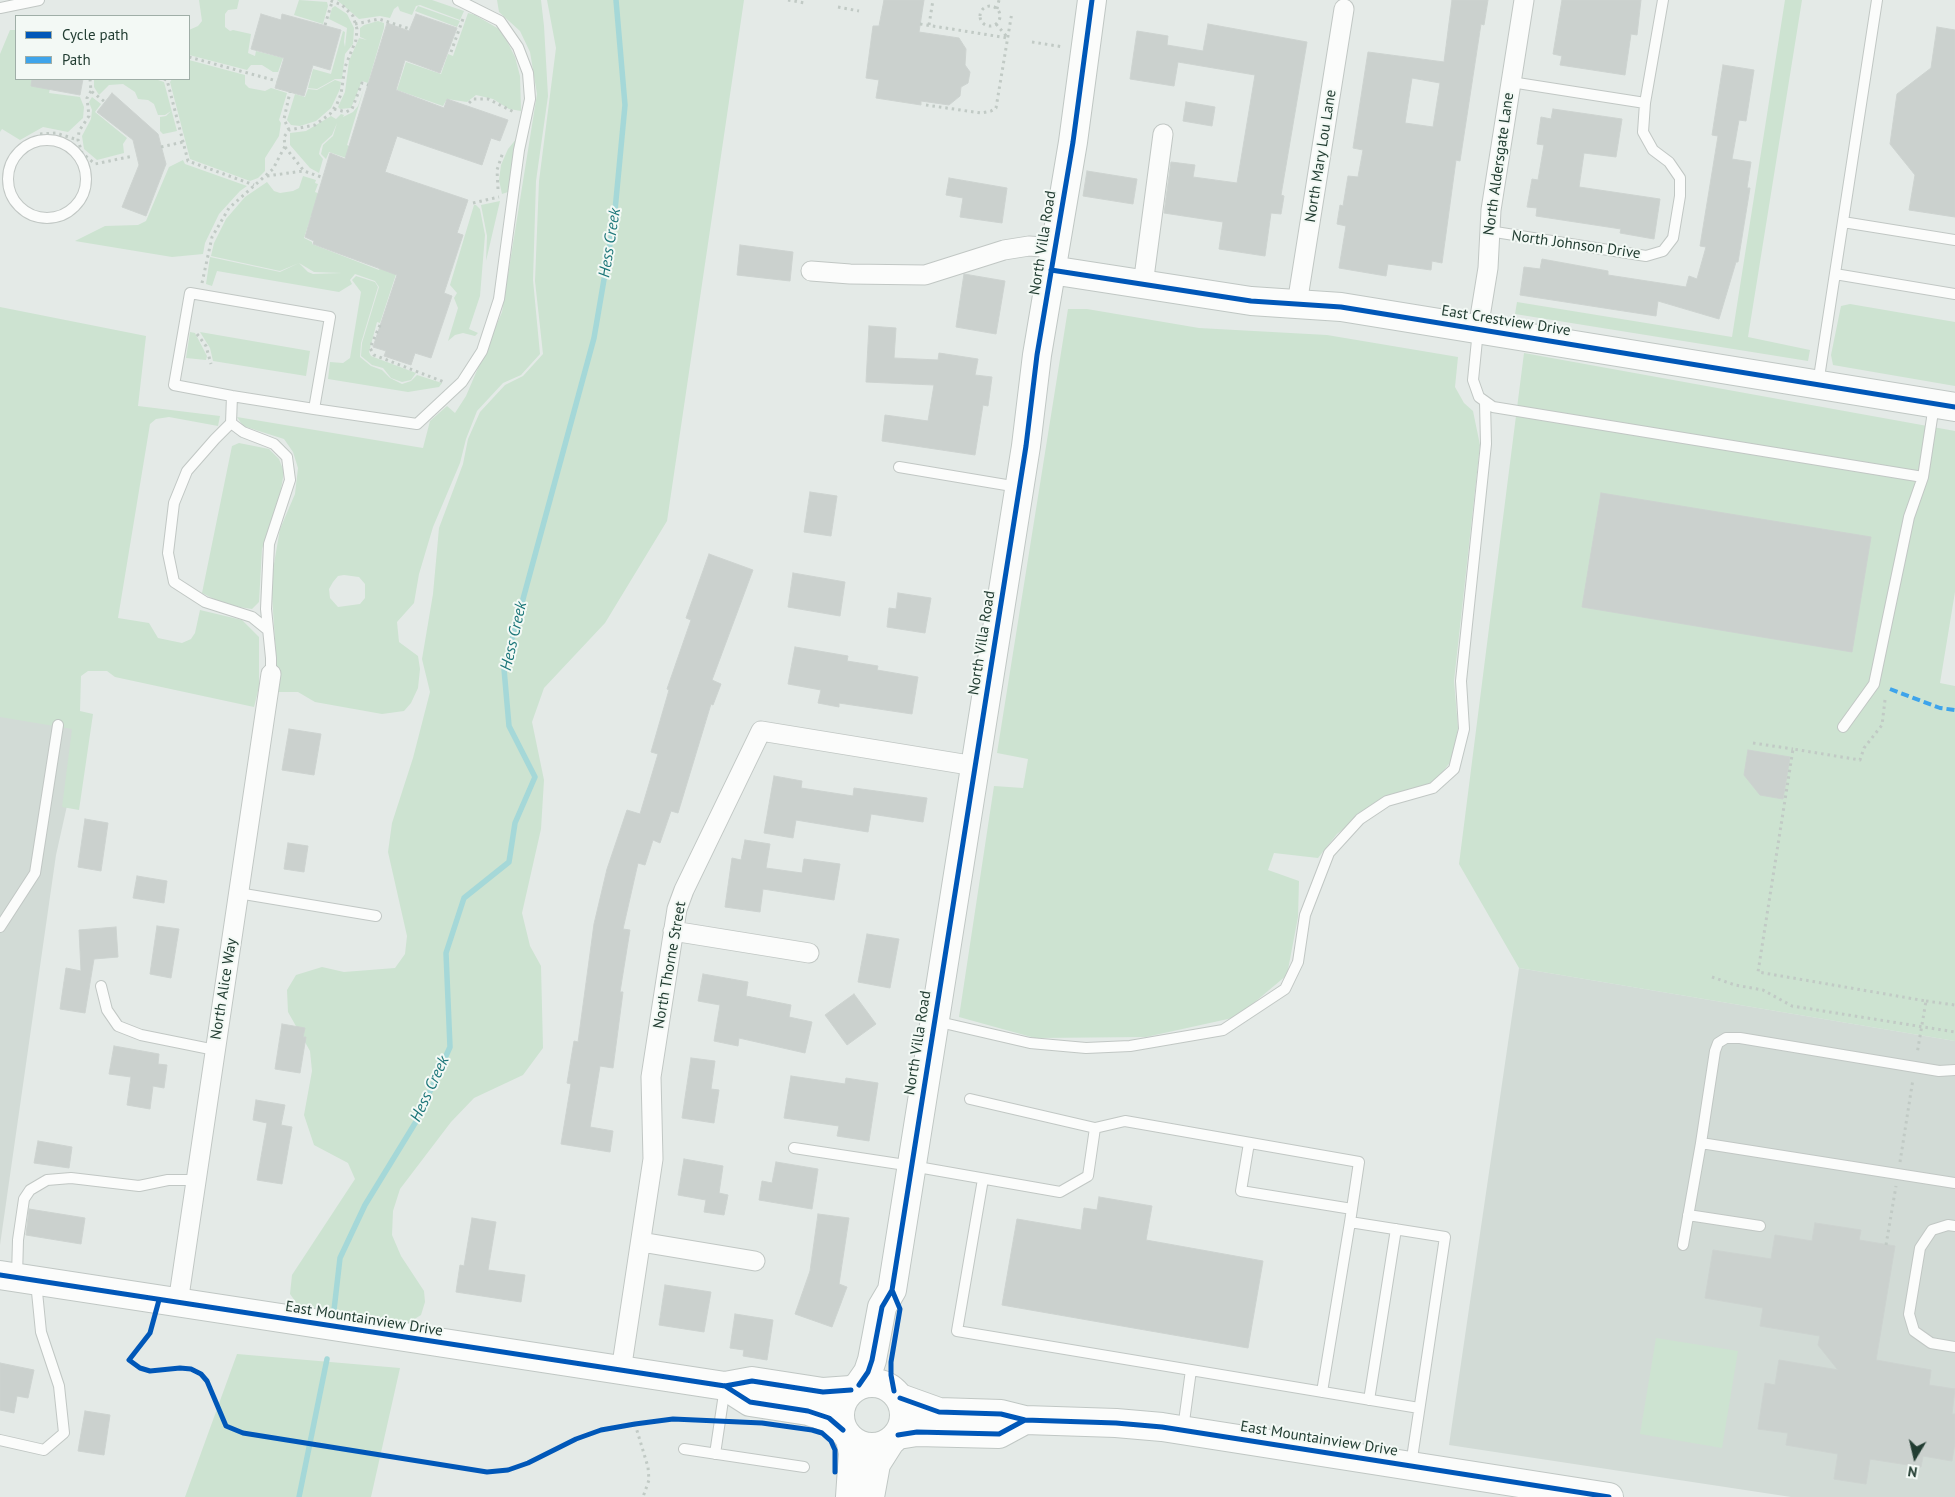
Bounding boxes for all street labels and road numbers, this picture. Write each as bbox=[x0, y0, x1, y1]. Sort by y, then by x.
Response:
street label: North Mary Lou Lane bbox=[1302, 88, 1340, 224]
street label: North Aldersgate Lane bbox=[1480, 91, 1518, 237]
street label: North Villa Road bbox=[1026, 190, 1060, 296]
street label: North Johnson Drive bbox=[1510, 227, 1642, 263]
street label: East Crestview Drive bbox=[1440, 302, 1572, 340]
street label: North Villa Road bbox=[965, 590, 999, 696]
street label: North Thorne Street bbox=[650, 900, 690, 1030]
street label: North Alice Way bbox=[207, 937, 241, 1041]
street label: North Villa Road bbox=[901, 990, 935, 1096]
street label: East Mountainview Drive bbox=[284, 1298, 444, 1340]
street label: East Mountainview Drive bbox=[1239, 1418, 1399, 1460]

